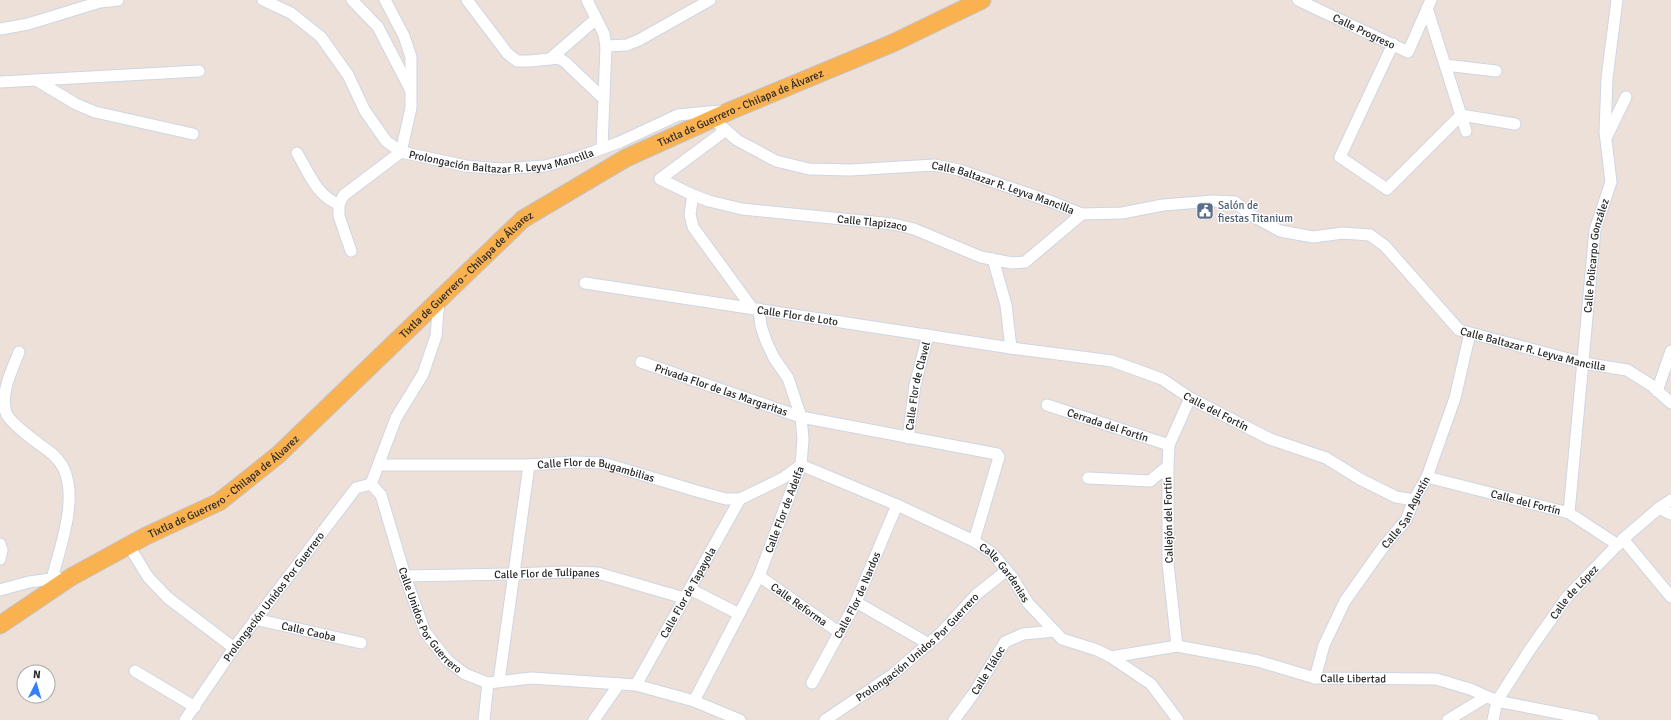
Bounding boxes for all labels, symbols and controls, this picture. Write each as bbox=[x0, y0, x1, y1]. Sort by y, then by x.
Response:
street label: Calle Progreso bbox=[1330, 11, 1397, 52]
street label: Tixtla de Guerrero - Chilapa de Álvarez bbox=[656, 67, 825, 150]
street label: Prolongación Baltazar R. Leyva Mancilla bbox=[407, 143, 595, 159]
text: Prolongación Baltazar R. Leyva Mancilla bbox=[408, 146, 596, 176]
street label: Calle Baltazar R. Leyva Mancilla bbox=[931, 159, 1077, 217]
street label: Calle Policarpo González bbox=[1581, 197, 1612, 313]
place label: Salón de fiestas Titanium bbox=[1218, 199, 1293, 225]
public building icon: Salón de fiestas Titanium bbox=[1195, 201, 1215, 221]
street label: Tixtla de Guerrero - Chilapa de Álvarez bbox=[397, 209, 536, 341]
street label: Calle Tlapizaco bbox=[837, 212, 909, 234]
street label: Calle Flor de Loto bbox=[756, 303, 839, 329]
street label: Calle Baltazar R. Leyva Mancilla bbox=[1459, 325, 1607, 374]
street label: Calle Flor de Clavel bbox=[903, 340, 933, 431]
street label: Privada Flor de las Margaritas bbox=[653, 361, 790, 419]
street label: Calle del Fortín bbox=[1181, 389, 1251, 434]
street label: Cerrada del Fortín bbox=[1065, 406, 1150, 445]
street label: Tixtla de Guerrero - Chilapa de Álvarez bbox=[146, 432, 302, 541]
street label: Calle Flor de Bugambilias bbox=[537, 456, 656, 485]
street label: Calle Flor de Adelfa bbox=[762, 464, 807, 555]
street label: Calle San Agustín bbox=[1379, 474, 1433, 551]
street label: Callejón del Fortín bbox=[1161, 477, 1176, 563]
street label: Calle del Fortín bbox=[1489, 487, 1562, 518]
street label: Prolongación Unidos Por Guerrero bbox=[221, 529, 327, 664]
street label: Calle Gardenias bbox=[977, 540, 1032, 605]
street label: Calle Flor de Tapayola bbox=[658, 545, 719, 641]
street label: Calle Flor de Nardos bbox=[831, 550, 884, 641]
street label: Calle de López bbox=[1547, 563, 1601, 622]
street label: Calle Unidos Por Guerrero bbox=[396, 566, 464, 676]
street label: Calle Flor de Tulipanes bbox=[494, 566, 600, 581]
street label: Calle Reforma bbox=[768, 580, 830, 629]
street label: Prolongación Unidos Por Guerrero bbox=[853, 590, 982, 704]
street label: Calle Caoba bbox=[280, 619, 337, 644]
street label: Calle Tláloc bbox=[968, 644, 1008, 697]
north arrow bbox=[16, 664, 56, 704]
text: N bbox=[32, 668, 41, 681]
street label: Calle Libertad bbox=[1320, 672, 1386, 686]

